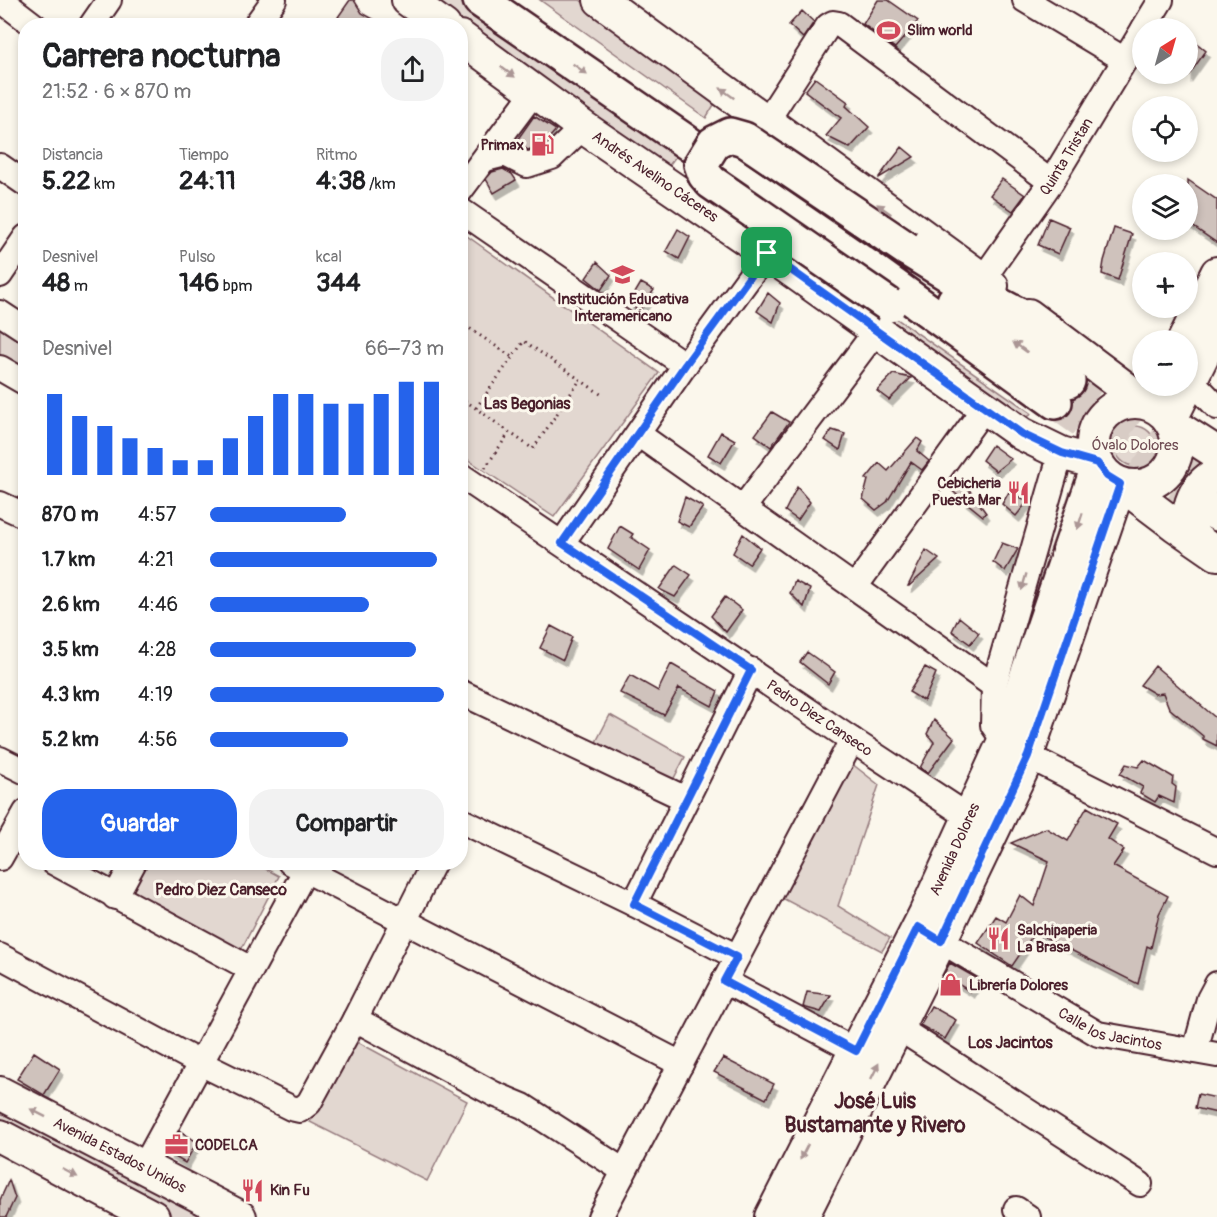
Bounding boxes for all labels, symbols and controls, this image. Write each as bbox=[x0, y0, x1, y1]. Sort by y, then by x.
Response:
sports icon: Slim world bbox=[876, 17, 902, 43]
north arrow bbox=[1132, 18, 1198, 84]
map controls bbox=[1132, 18, 1198, 396]
place label: Slim world bbox=[907, 21, 973, 40]
text: Carrera nocturna bbox=[42, 36, 281, 77]
button: share bbox=[381, 38, 444, 101]
one-way arrow bbox=[572, 63, 588, 75]
one-way arrow bbox=[499, 66, 515, 78]
text: 21:52 · 6 × 870 m bbox=[42, 79, 191, 104]
one-way arrow bbox=[719, 88, 734, 100]
button: locate bbox=[1132, 96, 1198, 162]
street label: Quinta Tristan bbox=[1035, 115, 1098, 199]
street label: Andrés Avelino Cáceres bbox=[588, 127, 722, 227]
fuel station icon: Primax bbox=[529, 132, 555, 158]
place label: Primax bbox=[481, 136, 524, 155]
text: Distancia bbox=[42, 145, 103, 165]
text: Tiempo bbox=[179, 145, 229, 165]
text: Ritmo bbox=[316, 145, 357, 165]
text: 5.22 bbox=[42, 165, 91, 197]
text: 24:11 bbox=[179, 165, 236, 197]
text: 4:38 bbox=[316, 165, 366, 197]
text: km bbox=[91, 174, 115, 194]
text: /km bbox=[366, 174, 396, 194]
button: layers bbox=[1132, 174, 1198, 240]
one-way arrow bbox=[877, 203, 892, 215]
pin bbox=[741, 227, 792, 278]
icon: arrive bbox=[750, 236, 783, 269]
text: Desnivel bbox=[42, 247, 98, 267]
text: Pulso bbox=[179, 247, 215, 267]
text: kcal bbox=[316, 247, 342, 267]
button: + bbox=[1132, 252, 1198, 318]
school or university icon: Institución Educativa Interamericano bbox=[610, 262, 636, 288]
text: 48 bbox=[42, 267, 70, 299]
text: 146 bbox=[179, 267, 219, 299]
text: 344 bbox=[316, 267, 361, 299]
text: m bbox=[70, 276, 88, 296]
text: bpm bbox=[219, 276, 252, 296]
place label: Institución Educativa Interamericano bbox=[557, 290, 689, 326]
button: − bbox=[1132, 330, 1198, 396]
text: Desnivel bbox=[42, 336, 112, 361]
text: 66–73 m bbox=[365, 336, 444, 361]
one-way arrow bbox=[1013, 341, 1029, 353]
district label: Las Begonias bbox=[483, 394, 571, 414]
park label: Óvalo Dolores bbox=[1092, 436, 1179, 455]
place label: Cebicheria Puesta Mar bbox=[932, 474, 1002, 510]
restaurant icon: Cebicheria Puesta Mar bbox=[1006, 479, 1032, 505]
text: 870 m bbox=[42, 502, 98, 527]
text: 4:57 bbox=[138, 502, 176, 527]
one-way arrow bbox=[1075, 512, 1084, 530]
text: 1.7 km bbox=[42, 547, 95, 572]
text: 4:21 bbox=[138, 547, 174, 572]
one-way arrow bbox=[1019, 573, 1028, 591]
text: 2.6 km bbox=[42, 592, 100, 617]
text: 4:46 bbox=[138, 592, 178, 617]
text: 3.5 km bbox=[42, 637, 99, 662]
text: 4:28 bbox=[138, 637, 176, 662]
street label: Pedro Diez Canseco bbox=[763, 676, 876, 761]
text: 4.3 km bbox=[42, 682, 100, 707]
text: 4:19 bbox=[138, 682, 173, 707]
text: 5.2 km bbox=[42, 727, 99, 752]
text: 4:56 bbox=[138, 727, 177, 752]
button: Guardar bbox=[42, 789, 237, 858]
button: Compartir bbox=[249, 789, 444, 858]
street label: Avenida Dolores bbox=[926, 800, 984, 899]
district label: Pedro Diez Canseco bbox=[155, 880, 287, 900]
place label: Salchipaperia La Brasa bbox=[1017, 921, 1097, 957]
restaurant icon: Salchipaperia La Brasa bbox=[986, 926, 1012, 952]
shop icon: Librería Dolores bbox=[938, 972, 964, 998]
place label: Librería Dolores bbox=[969, 976, 1068, 995]
street label: Calle los Jacintos bbox=[1055, 1004, 1163, 1055]
district label: Los Jacintos bbox=[967, 1033, 1053, 1053]
one-way arrow bbox=[871, 1062, 880, 1079]
district label: José Luis Bustamante y Rivero bbox=[784, 1088, 966, 1139]
one-way arrow bbox=[30, 1108, 47, 1118]
street label: Avenida Estados Unidos bbox=[50, 1113, 190, 1198]
office icon: CODELCA bbox=[164, 1132, 190, 1158]
place label: CODELCA bbox=[195, 1136, 258, 1155]
one-way arrow bbox=[799, 1144, 809, 1161]
one-way arrow bbox=[62, 1168, 79, 1178]
restaurant icon: Kin Fu bbox=[239, 1177, 265, 1203]
place label: Kin Fu bbox=[270, 1181, 310, 1200]

